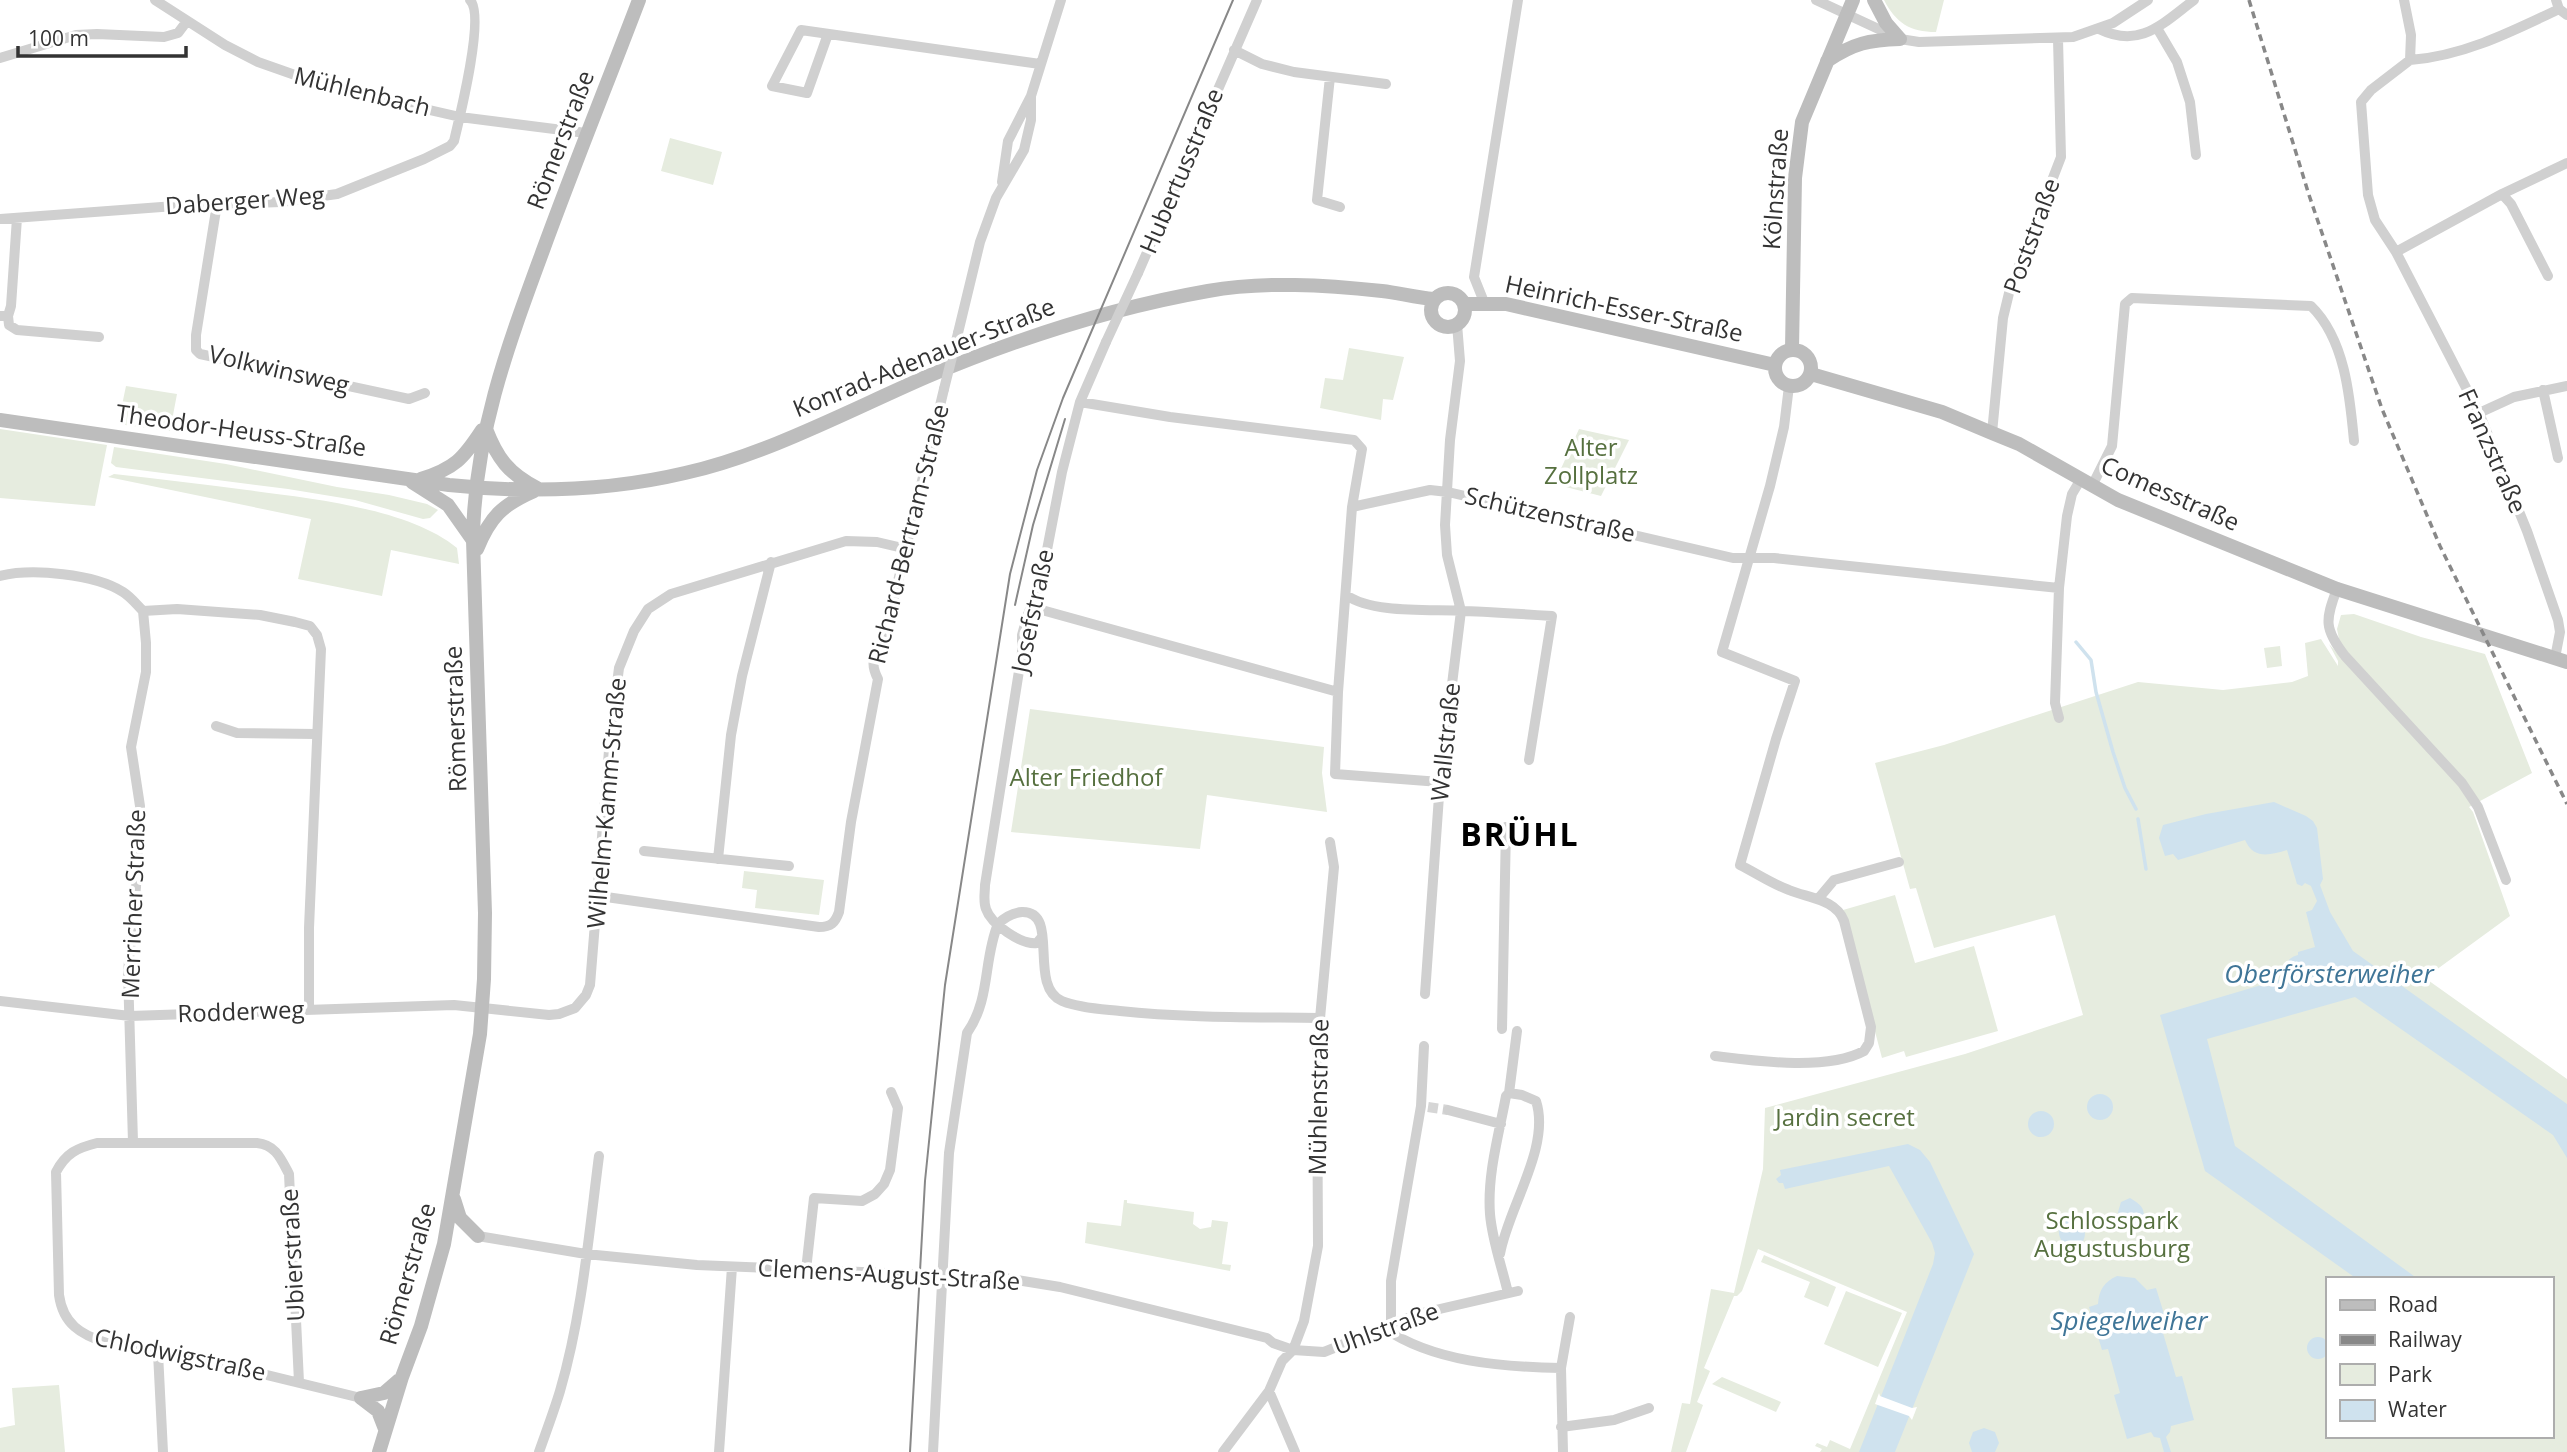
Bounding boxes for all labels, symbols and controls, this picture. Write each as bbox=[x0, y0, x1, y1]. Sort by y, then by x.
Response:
scale bar bbox=[18, 14, 186, 58]
text: 100 m bbox=[28, 24, 89, 52]
street label: Mühlenbach bbox=[291, 58, 434, 123]
street label: Römerstraße bbox=[518, 65, 601, 214]
street label: Hubertusstraße bbox=[1131, 83, 1230, 258]
street label: Kölnstraße bbox=[1754, 127, 1795, 251]
street label: Poststraße bbox=[1994, 173, 2067, 298]
street label: Daberger Weg bbox=[164, 177, 326, 222]
street label: Heinrich-Esser-Straße bbox=[1502, 266, 1746, 349]
street label: Konrad-Adenauer-Straße bbox=[788, 289, 1059, 424]
street label: Volkwinsweg bbox=[206, 336, 353, 401]
street label: Franzstraße bbox=[2451, 383, 2536, 518]
street label: Theodor-Heuss-Straße bbox=[114, 396, 368, 463]
street label: Richard-Bertram-Straße bbox=[859, 400, 956, 667]
park label: Alter Zollplatz bbox=[1544, 430, 1638, 491]
street label: Comesstraße bbox=[2096, 447, 2245, 538]
street label: Schützenstraße bbox=[1462, 478, 1639, 549]
street label: Josefstraße bbox=[1002, 546, 1061, 677]
street label: Römerstraße bbox=[435, 645, 474, 793]
street label: Wilhelm-Kamm-Straße bbox=[578, 676, 633, 930]
street label: Wallstraße bbox=[1422, 681, 1467, 803]
park label: Alter Friedhof bbox=[1010, 760, 1164, 793]
street label: Merricher Straße bbox=[113, 809, 152, 999]
district label: BRÜHL bbox=[1460, 812, 1580, 855]
water label: Oberförsterweiher bbox=[2224, 955, 2435, 991]
street label: Rodderweg bbox=[177, 992, 305, 1029]
street label: Mühlenstraße bbox=[1300, 1018, 1335, 1176]
park label: Jardin secret bbox=[1773, 1100, 1915, 1133]
street label: Ubierstraße bbox=[272, 1188, 311, 1322]
street label: Römerstraße bbox=[371, 1199, 443, 1348]
park label: Schlosspark Augustusburg bbox=[2034, 1203, 2190, 1264]
street label: Clemens-August-Straße bbox=[757, 1250, 1021, 1297]
legend bbox=[2326, 1277, 2553, 1438]
text: Road bbox=[2388, 1290, 2438, 1318]
street label: Uhlstraße bbox=[1328, 1293, 1443, 1362]
water label: Spiegelweiher bbox=[2051, 1302, 2209, 1338]
street label: Chlodwigstraße bbox=[92, 1319, 269, 1388]
text: Railway bbox=[2388, 1325, 2462, 1353]
text: Park bbox=[2388, 1360, 2432, 1388]
text: Water bbox=[2388, 1395, 2447, 1423]

